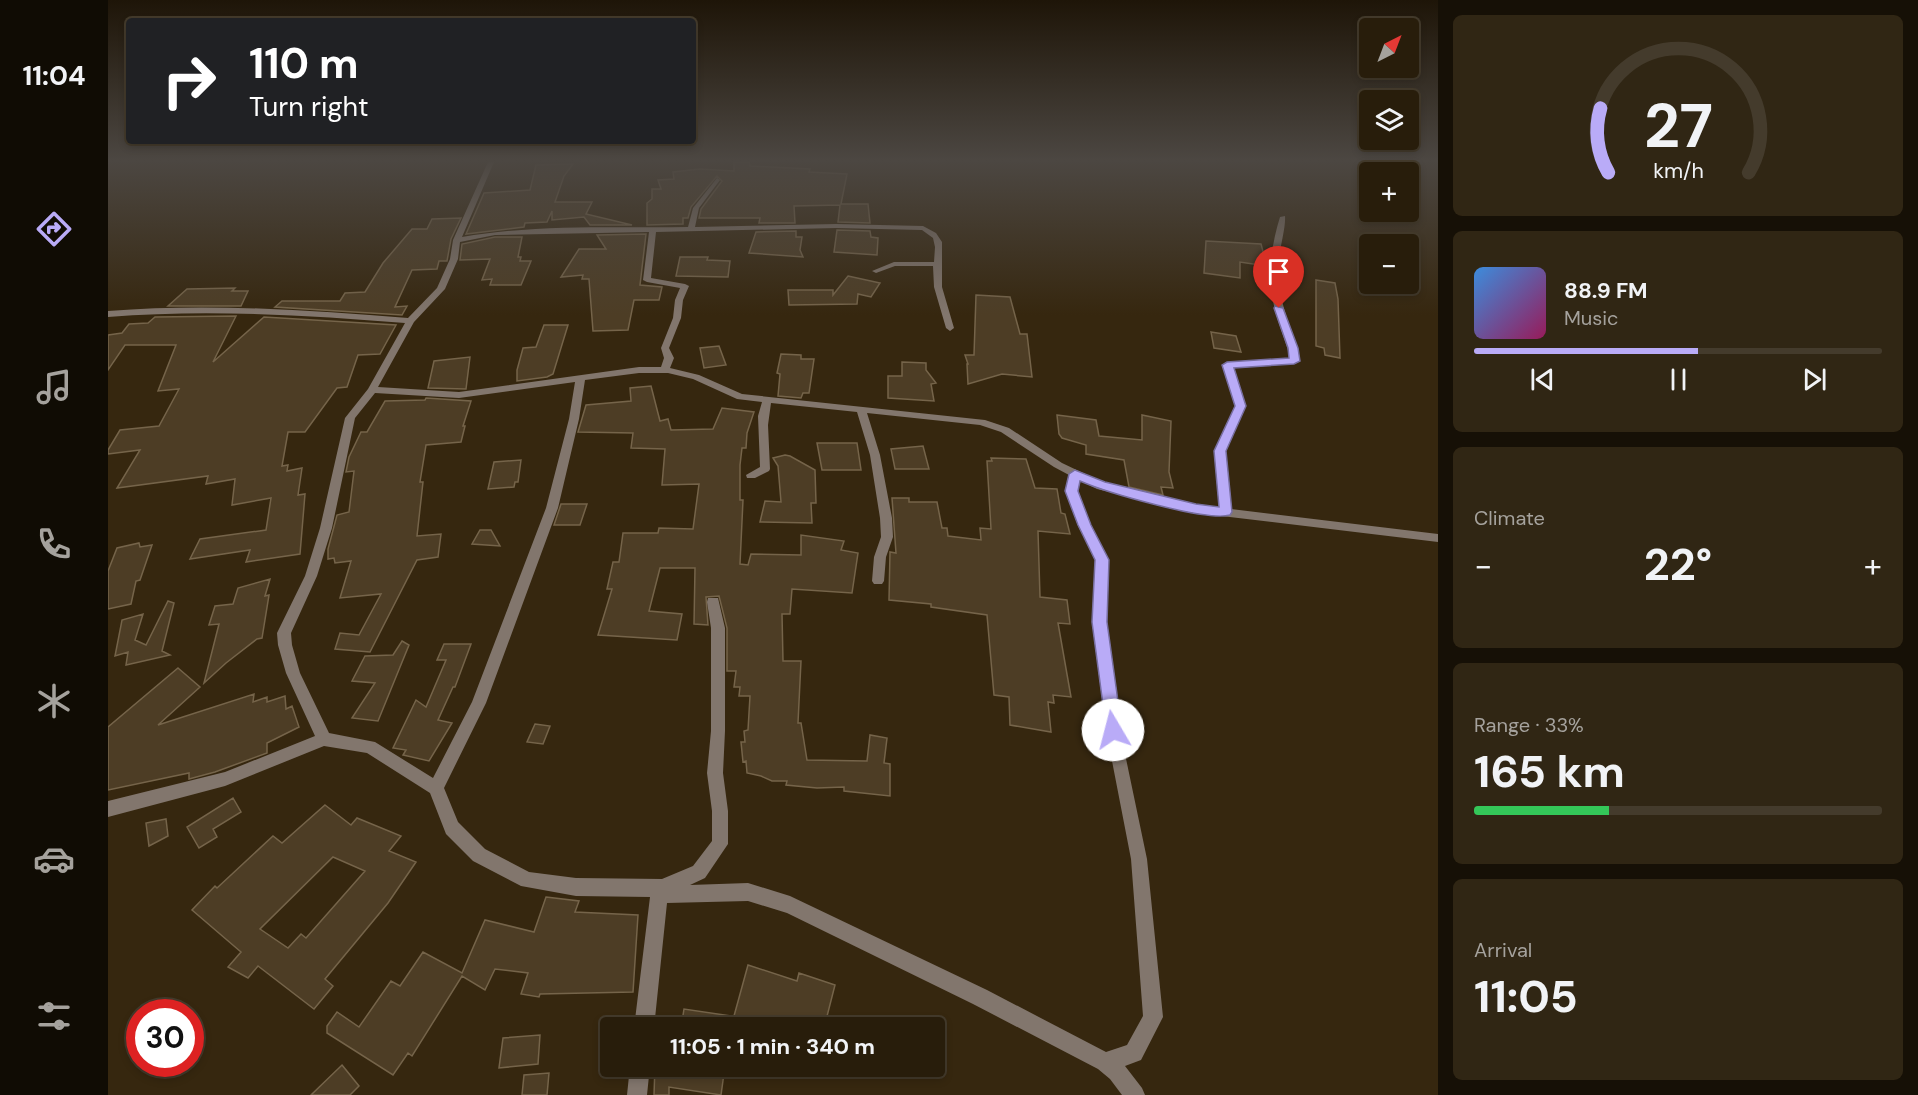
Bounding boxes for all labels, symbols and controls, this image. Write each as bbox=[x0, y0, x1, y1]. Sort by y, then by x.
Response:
north arrow bbox=[1359, 18, 1419, 78]
map controls bbox=[1359, 18, 1419, 294]
text: 110 m bbox=[249, 36, 359, 91]
icon: right bbox=[150, 42, 228, 120]
text: 11:04 bbox=[22, 58, 86, 93]
text: 27 bbox=[1643, 85, 1713, 166]
text: Turn right bbox=[249, 89, 369, 124]
button: layers bbox=[1359, 90, 1419, 150]
text: km/h bbox=[1653, 157, 1703, 185]
button: + bbox=[1359, 162, 1419, 222]
icon: directions bbox=[33, 208, 75, 250]
button: − bbox=[1359, 234, 1419, 294]
pin bbox=[1253, 246, 1304, 308]
icon: arrive bbox=[1262, 255, 1295, 288]
text: 88.9 FM bbox=[1564, 276, 1648, 305]
text: Music bbox=[1564, 305, 1619, 331]
icon: previous bbox=[1526, 363, 1559, 396]
icon: pause bbox=[1662, 363, 1695, 396]
icon: next bbox=[1798, 363, 1831, 396]
icon: music bbox=[33, 366, 75, 408]
text: Climate bbox=[1474, 505, 1545, 531]
icon: phone bbox=[33, 523, 75, 565]
text: 22° bbox=[1644, 535, 1712, 594]
text: − bbox=[1474, 544, 1492, 587]
text: + bbox=[1864, 544, 1882, 587]
icon: climate bbox=[33, 680, 75, 722]
position arrow bbox=[1081, 698, 1145, 762]
text: Range · 33% bbox=[1474, 712, 1584, 738]
text: 165 km bbox=[1474, 742, 1625, 801]
icon: car bbox=[33, 838, 75, 880]
text: Arrival bbox=[1474, 937, 1532, 963]
text: 11:05 bbox=[1474, 967, 1578, 1026]
icon: filters bbox=[33, 995, 75, 1037]
speed limit sign: 30 bbox=[126, 999, 204, 1077]
text: 11:05 · 1 min · 340 m bbox=[670, 1032, 875, 1061]

